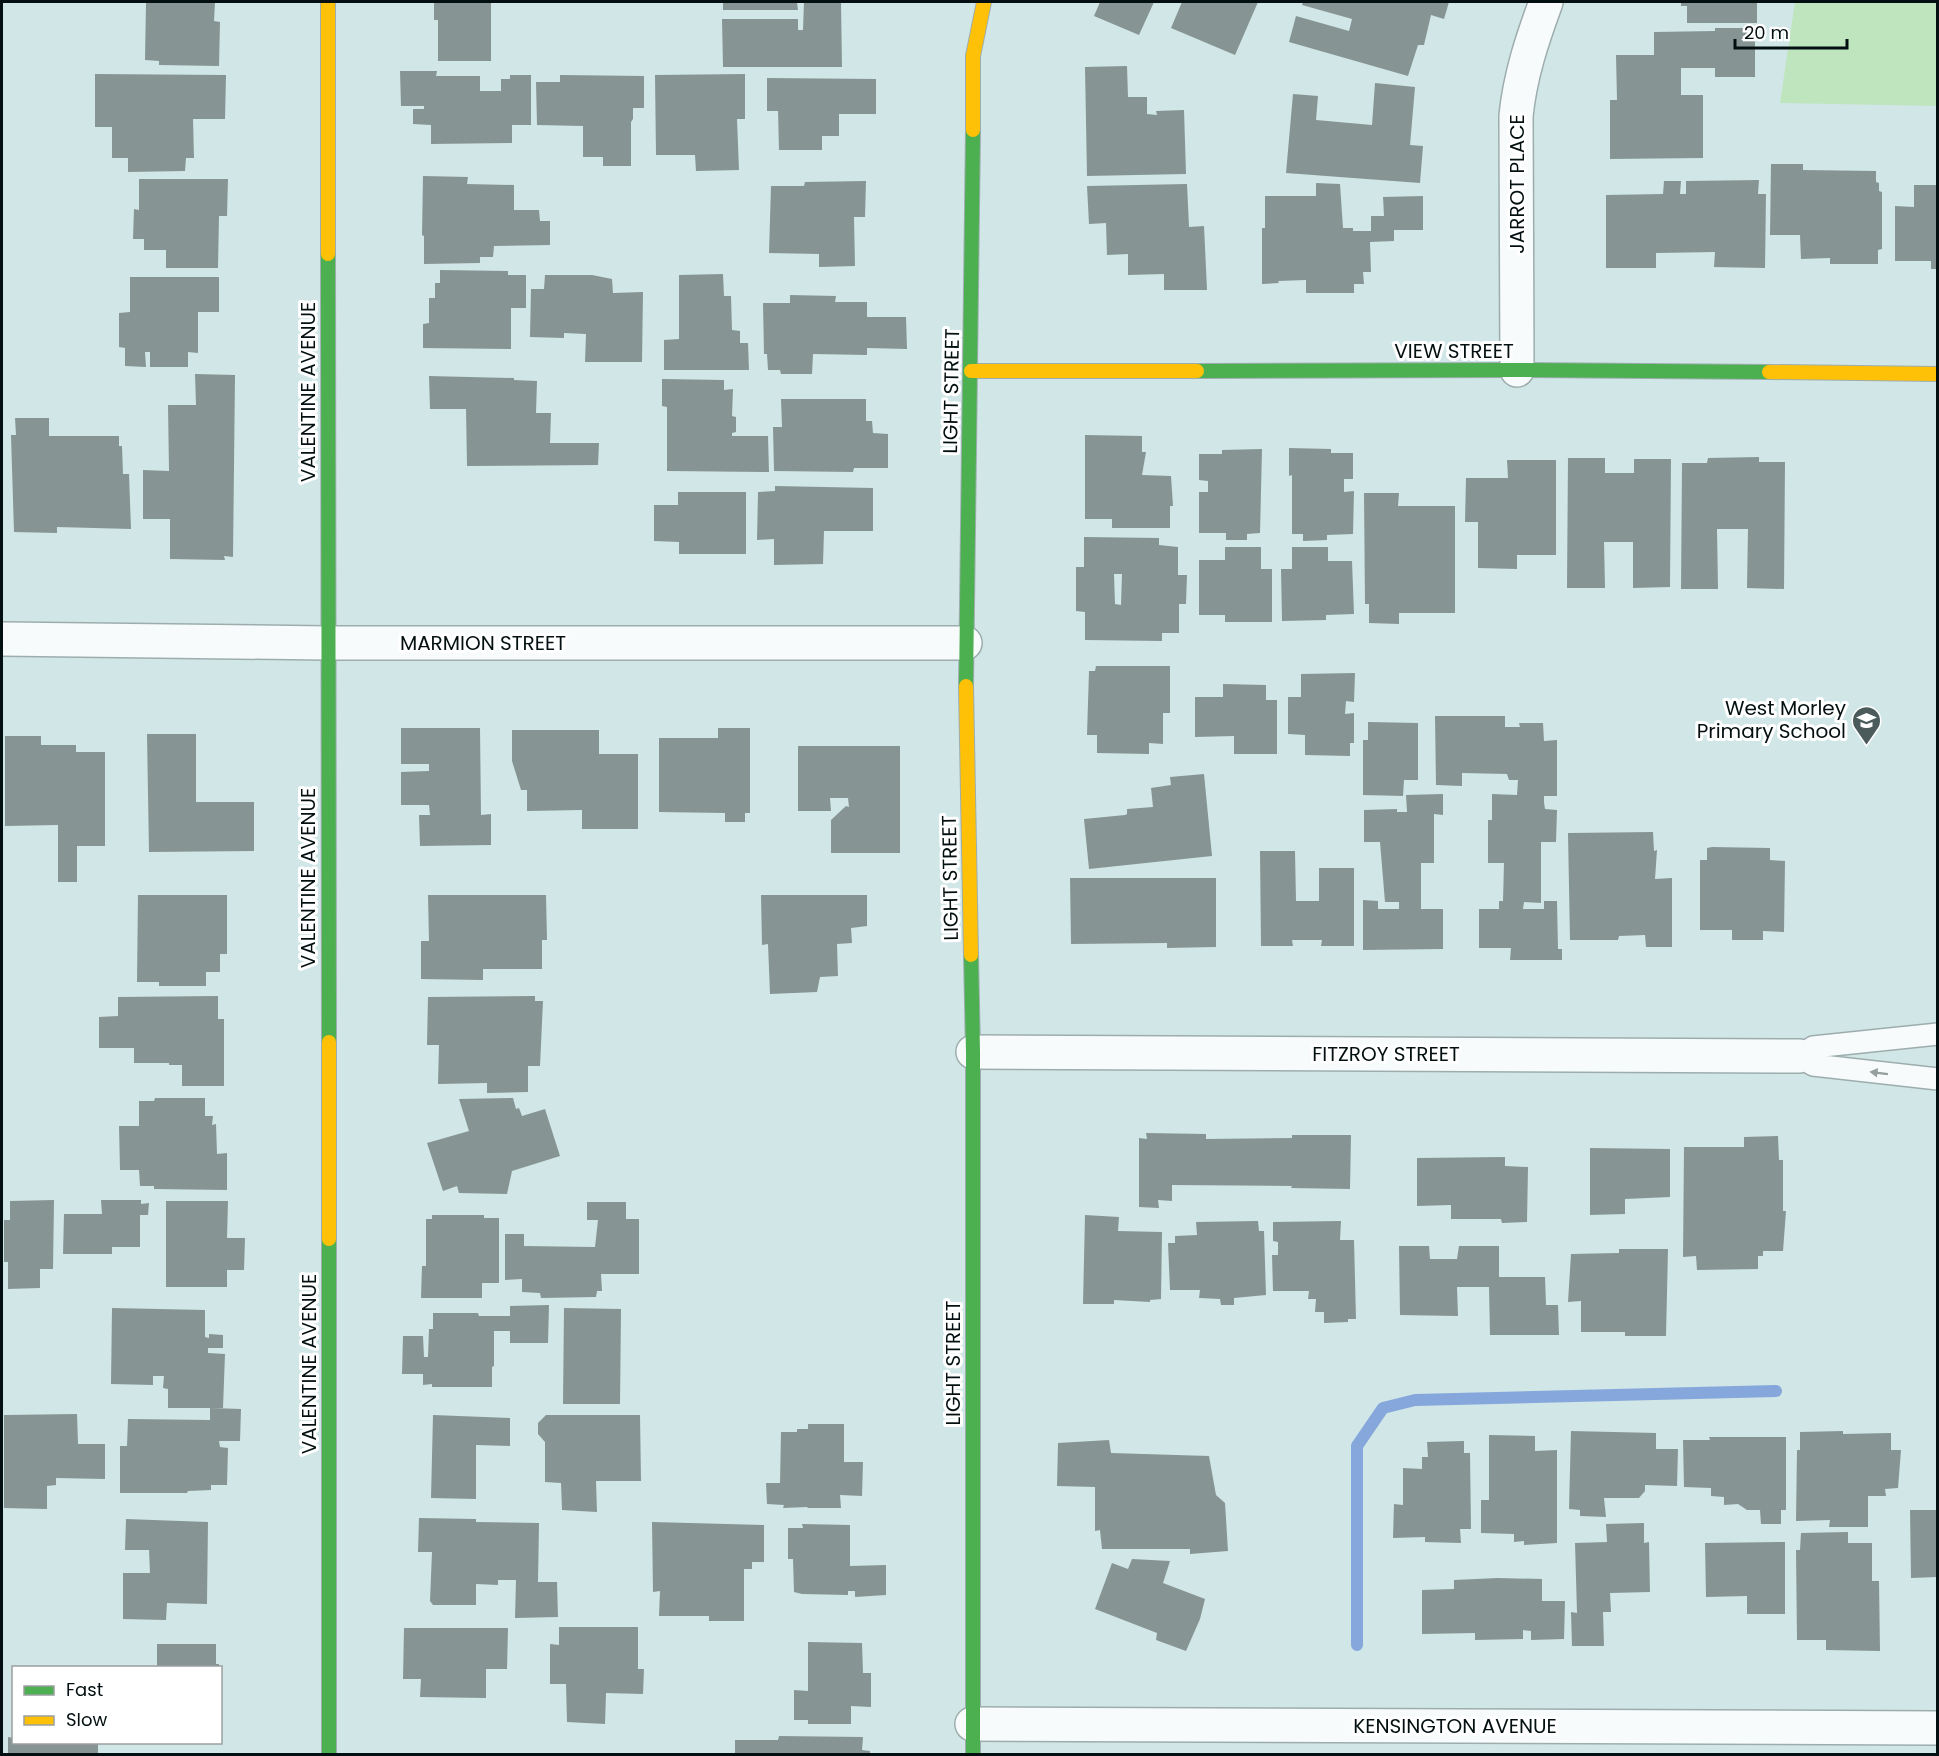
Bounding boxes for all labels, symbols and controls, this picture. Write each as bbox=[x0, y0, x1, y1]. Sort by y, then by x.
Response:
scale bar bbox=[1735, 12, 1848, 50]
text: 20 m bbox=[1744, 20, 1789, 45]
street label: JARROT PLACE bbox=[1503, 114, 1531, 254]
street label: VALENTINE AVENUE bbox=[294, 302, 322, 482]
street label: LIGHT STREET bbox=[936, 328, 966, 454]
street label: VIEW STREET bbox=[1394, 337, 1514, 365]
street label: MARMION STREET bbox=[400, 629, 566, 657]
place label: West Morley Primary School bbox=[1697, 694, 1846, 745]
school or university icon: West Morley Primary School bbox=[1851, 704, 1883, 746]
street label: VALENTINE AVENUE bbox=[294, 788, 322, 968]
street label: LIGHT STREET bbox=[935, 815, 965, 941]
street label: FITZROY STREET bbox=[1312, 1040, 1460, 1068]
one-way arrow bbox=[1870, 1068, 1889, 1077]
street label: VALENTINE AVENUE bbox=[295, 1274, 323, 1454]
street label: LIGHT STREET bbox=[939, 1300, 967, 1426]
legend bbox=[12, 1666, 222, 1744]
text: Fast bbox=[66, 1677, 103, 1702]
text: Slow bbox=[66, 1707, 108, 1732]
street label: KENSINGTON AVENUE bbox=[1353, 1712, 1557, 1740]

